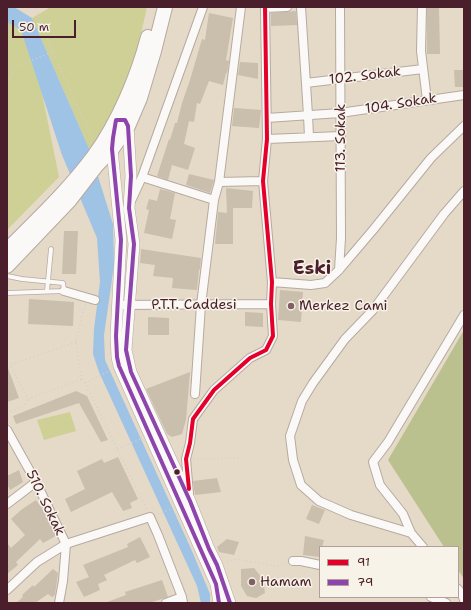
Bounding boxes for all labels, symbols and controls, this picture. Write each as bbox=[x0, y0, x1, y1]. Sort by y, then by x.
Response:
scale bar bbox=[14, 12, 78, 38]
text: 50 m bbox=[19, 19, 49, 35]
street label: 102. Sokak bbox=[328, 63, 402, 89]
street label: 104. Sokak bbox=[364, 90, 438, 118]
street label: 113. Sokak bbox=[333, 104, 349, 172]
district label: Eski bbox=[293, 258, 331, 280]
street label: P.T.T. Caddesi bbox=[151, 297, 237, 313]
place label: Merkez Cami bbox=[299, 298, 388, 314]
marker: Merkez Cami bbox=[286, 301, 296, 311]
street label: 510. Sokak bbox=[22, 467, 68, 539]
unlabelled marker bbox=[172, 467, 182, 477]
legend bbox=[319, 546, 459, 598]
text: 91 bbox=[357, 554, 370, 570]
place label: Hamam bbox=[260, 574, 312, 590]
text: 79 bbox=[357, 574, 373, 590]
marker: Hamam bbox=[247, 577, 257, 587]

